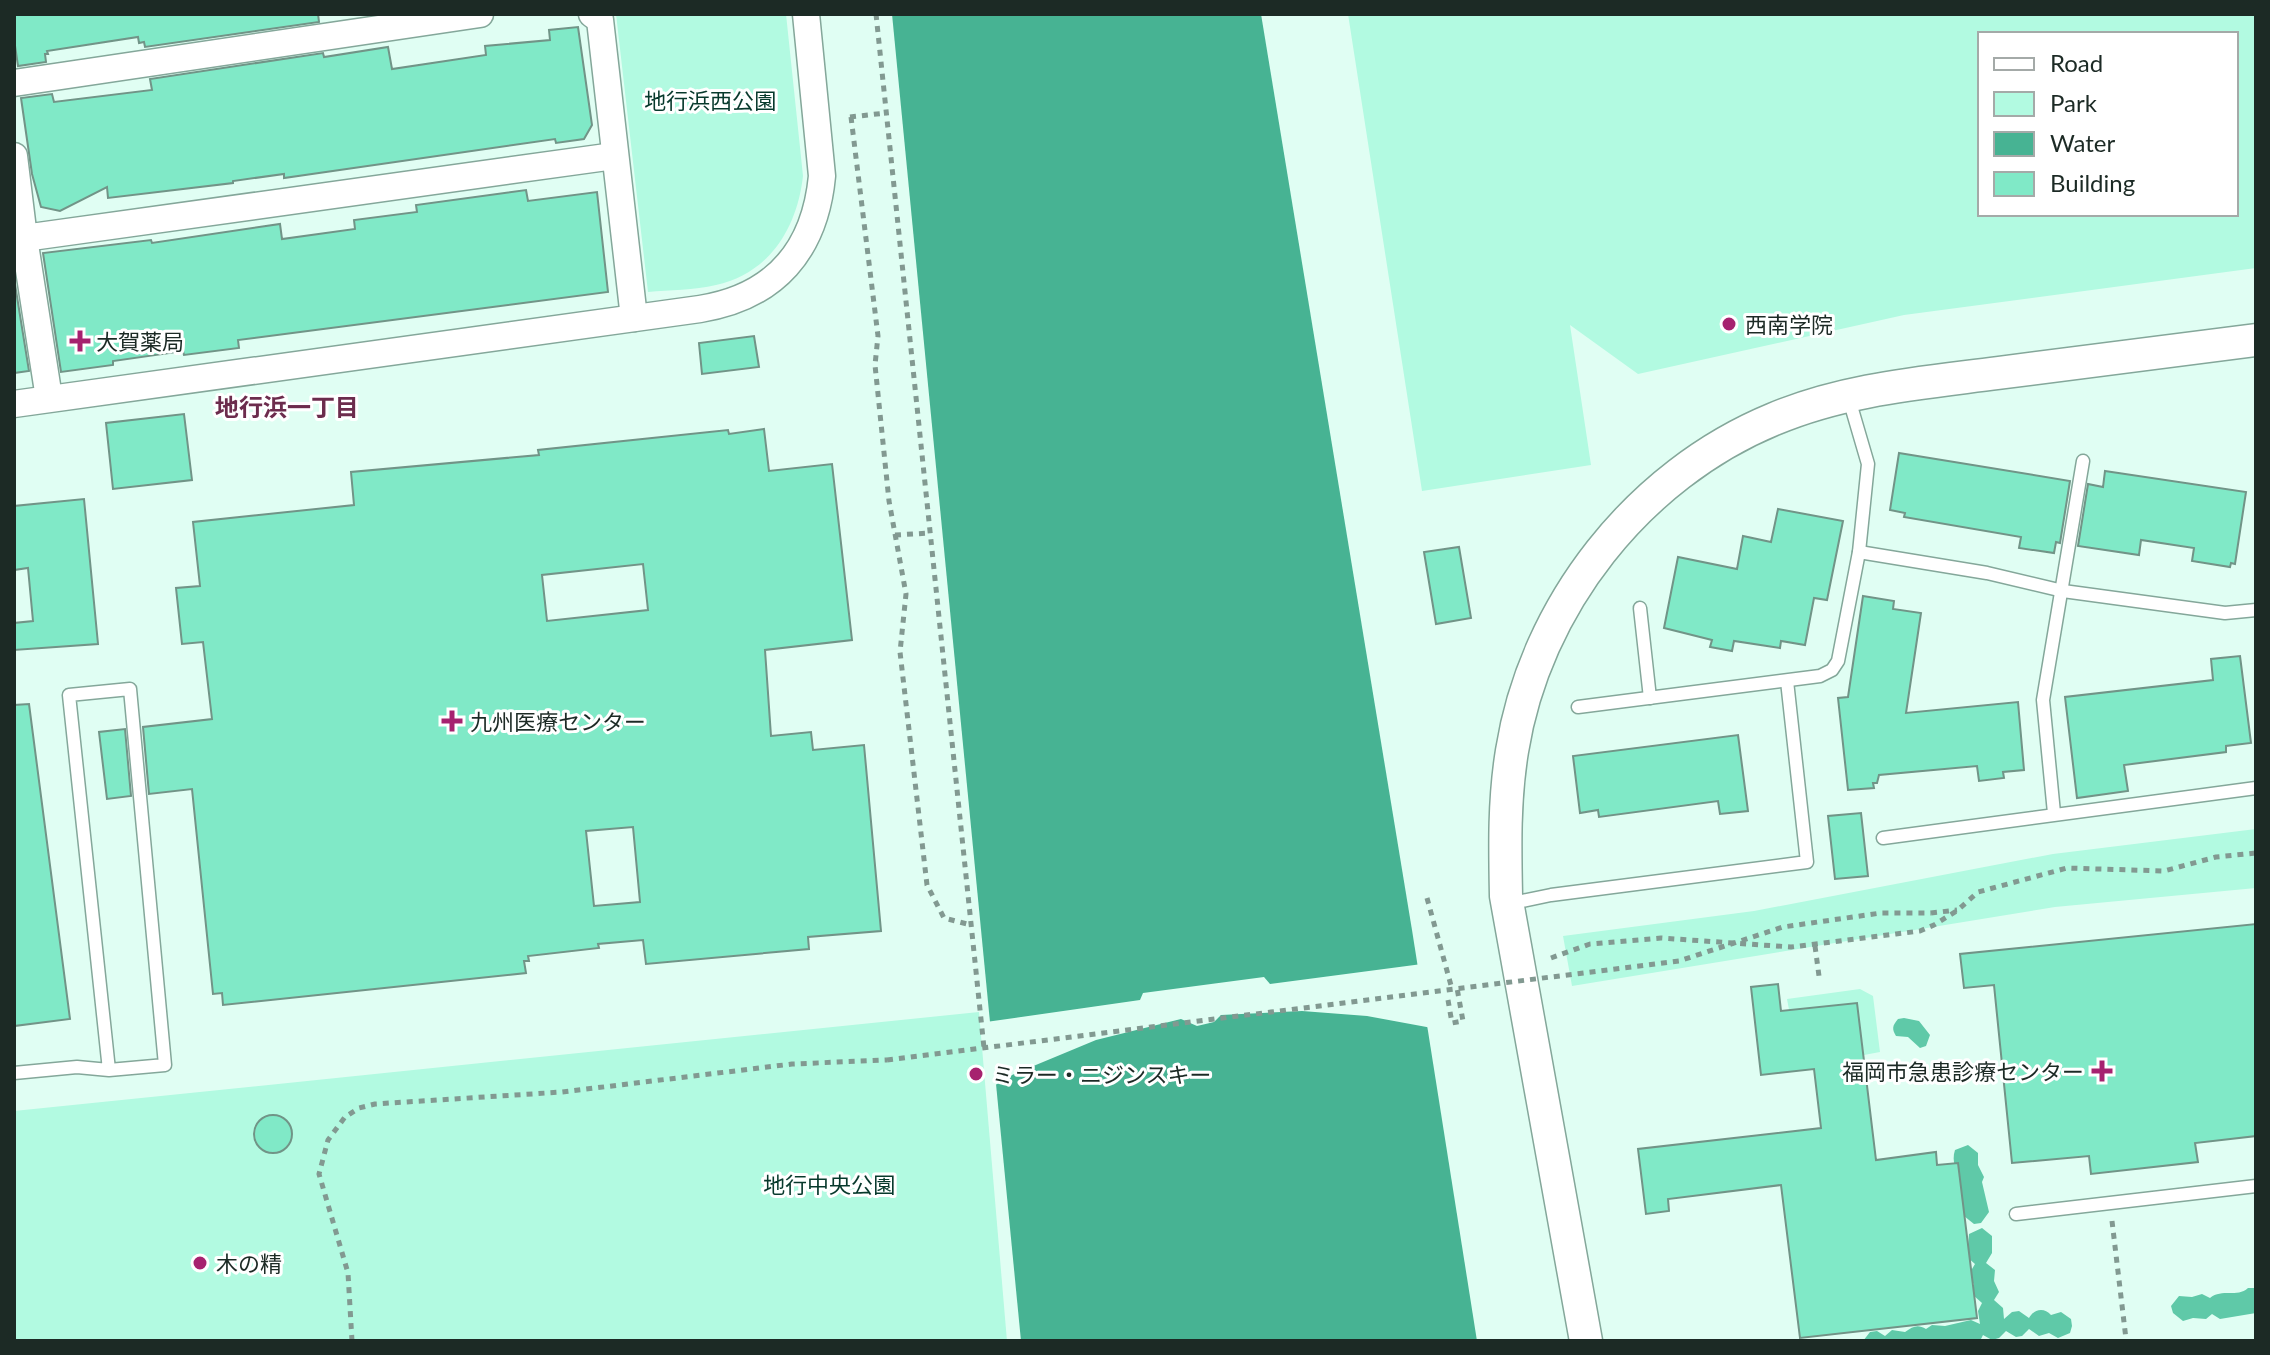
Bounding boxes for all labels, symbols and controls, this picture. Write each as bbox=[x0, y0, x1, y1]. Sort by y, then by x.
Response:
legend bbox=[1978, 32, 2238, 216]
text: Road bbox=[2050, 48, 2103, 77]
park label: 地行浜西公園 bbox=[644, 87, 776, 114]
text: Park bbox=[2050, 88, 2098, 117]
text: Water bbox=[2050, 128, 2115, 157]
text: Building bbox=[2050, 168, 2135, 197]
place label: 西南学院 bbox=[1745, 311, 1833, 338]
marker: 西南学院 bbox=[1720, 315, 1738, 333]
place label: 大賀薬局 bbox=[96, 328, 184, 355]
marker: 大賀薬局 bbox=[71, 332, 89, 350]
district label: 地行浜一丁目 bbox=[215, 392, 359, 421]
place label: 九州医療センター bbox=[470, 708, 646, 735]
marker: 九州医療センター bbox=[441, 710, 463, 732]
place label: 福岡市急患診療センター bbox=[1842, 1058, 2084, 1085]
marker: 福岡市急患診療センター bbox=[2091, 1060, 2113, 1082]
place label: ミラー・ニジンスキー bbox=[992, 1061, 1212, 1088]
marker: ミラー・ニジンスキー bbox=[967, 1065, 985, 1083]
park label: 地行中央公園 bbox=[763, 1171, 895, 1198]
place label: 木の精 bbox=[216, 1250, 282, 1277]
marker: 木の精 bbox=[191, 1254, 209, 1272]

